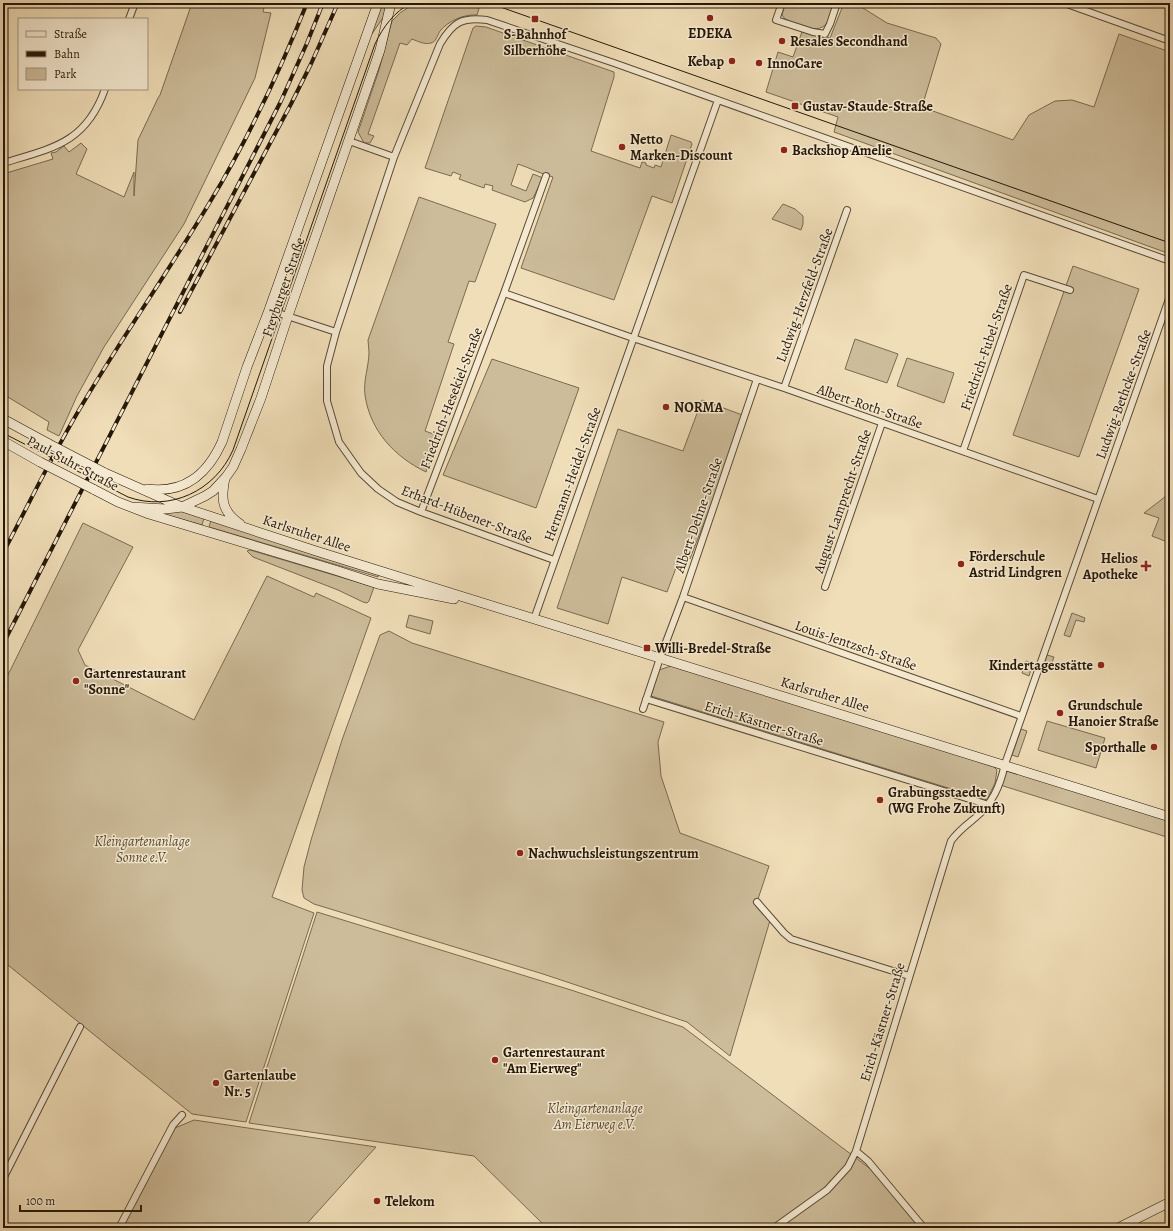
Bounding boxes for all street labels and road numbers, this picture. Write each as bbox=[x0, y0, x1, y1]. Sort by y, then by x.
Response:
street label: Ludwig-Herzfeld-Straße bbox=[771, 225, 838, 365]
street label: Freyburger Straße bbox=[257, 235, 309, 340]
street label: Friedrich-Fubel-Straße bbox=[956, 281, 1017, 413]
street label: Friedrich-Hesekiel-Straße bbox=[416, 325, 487, 472]
street label: Ludwig-Bethcke-Straße bbox=[1091, 327, 1156, 462]
street label: Albert-Roth-Straße bbox=[814, 379, 925, 433]
street label: Hermann-Heidel-Straße bbox=[539, 404, 606, 544]
street label: August-Lamprecht-Straße bbox=[809, 427, 876, 577]
street label: Paul-Suhr-Straße bbox=[24, 431, 122, 496]
street label: Albert-Dehne-Straße bbox=[670, 455, 727, 576]
street label: Erhard-Hübener-Straße bbox=[399, 481, 535, 548]
street label: Karlsruher Allee bbox=[260, 510, 353, 557]
street label: Louis-Jentzsch-Straße bbox=[792, 616, 919, 675]
street label: Karlsruher Allee bbox=[778, 672, 871, 717]
street label: Erich-Kästner-Straße bbox=[702, 696, 826, 751]
street label: Erich-Kästner-Straße bbox=[855, 960, 910, 1084]

